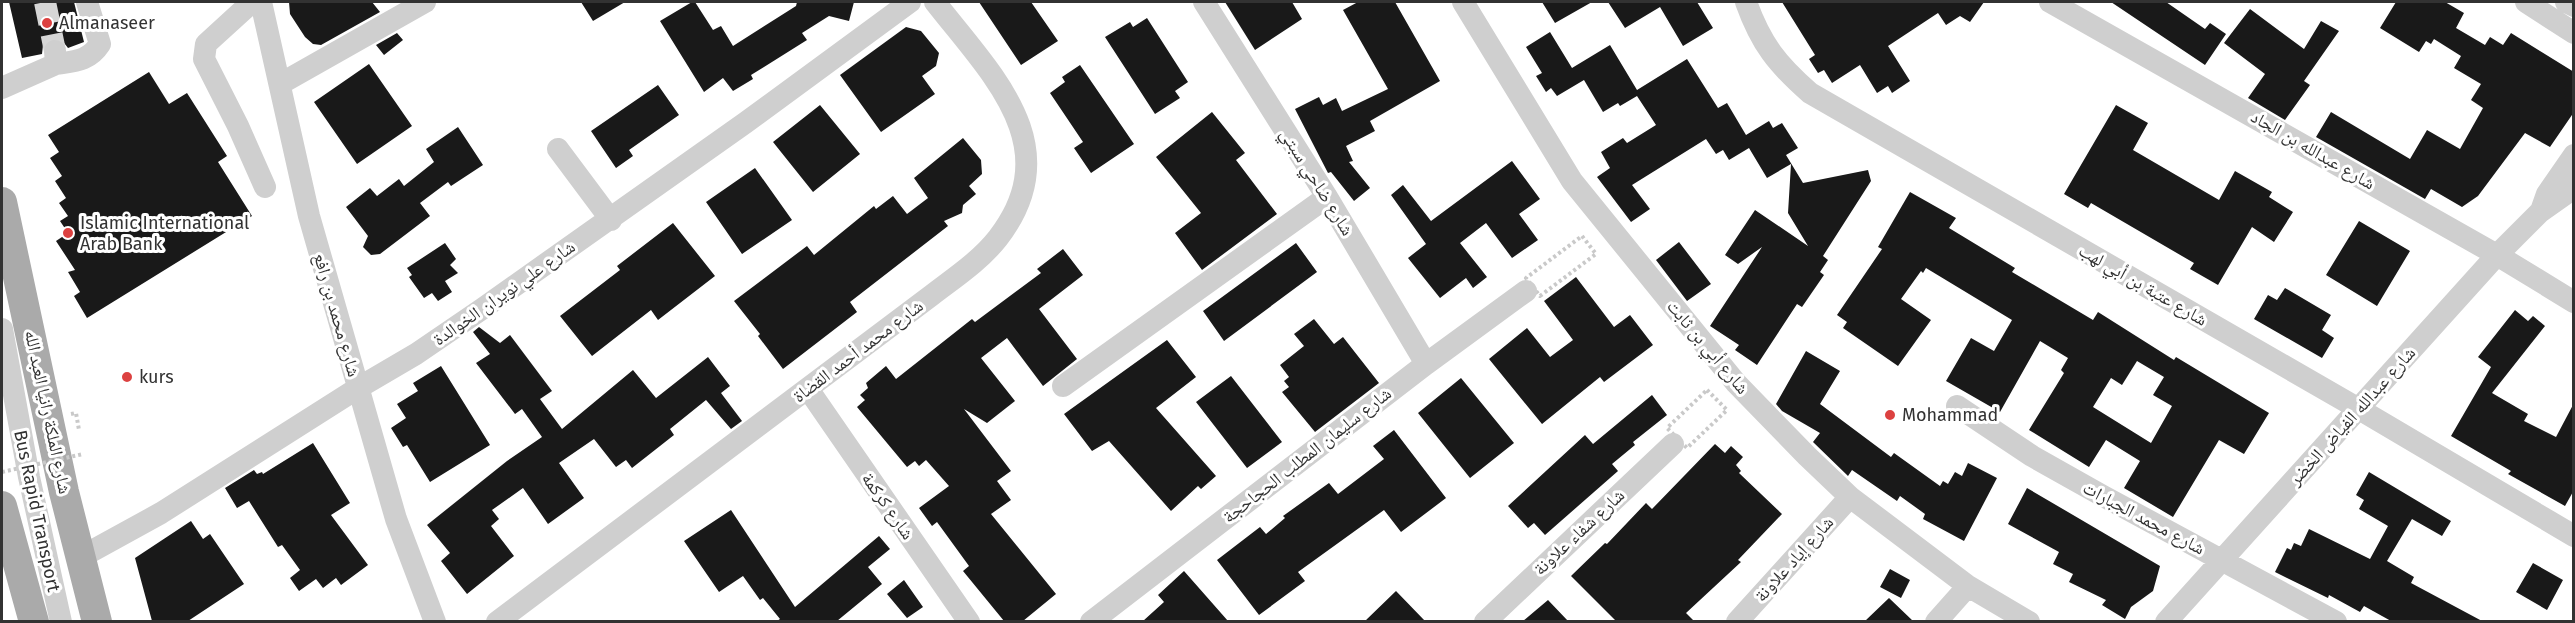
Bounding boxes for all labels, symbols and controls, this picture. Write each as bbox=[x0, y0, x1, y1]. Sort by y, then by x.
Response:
place label: Almanaseer bbox=[59, 12, 155, 34]
marker: Almanaseer bbox=[40, 16, 54, 30]
street label: شارع عبدالله بن الجاد bbox=[2247, 106, 2379, 194]
street label: شارع ضاحي سبتي bbox=[1272, 124, 1359, 242]
place label: Islamic International Arab Bank bbox=[80, 212, 249, 255]
marker: Islamic International Arab Bank bbox=[61, 226, 75, 240]
street label: شارع علي نويران الخوالدة bbox=[429, 236, 581, 353]
street label: شارع عتبة بن أبي لهب bbox=[2073, 239, 2211, 334]
street label: شارع محمد بن رافع bbox=[308, 251, 365, 380]
street label: شارع محمد أحمد القضاة bbox=[789, 295, 927, 407]
street label: شارع أبي بن ثابت bbox=[1660, 295, 1754, 401]
street label: شارع الملكة رانيا العبد الله bbox=[20, 328, 76, 496]
street label: شارع عبدالله الفياض الخضر bbox=[2283, 342, 2420, 491]
place label: kurs bbox=[139, 366, 174, 388]
marker: kurs bbox=[120, 370, 134, 384]
street label: شارع سليمان المطلب الحجاحجة bbox=[1218, 382, 1396, 528]
place label: Mohammad bbox=[1902, 404, 1998, 426]
marker: Mohammad bbox=[1883, 408, 1897, 422]
street label: Bus Rapid Transport bbox=[9, 428, 65, 594]
street label: شارع كركمة bbox=[857, 468, 919, 544]
street label: شارع محمد الجبارات bbox=[2079, 477, 2209, 559]
street label: شارع شفاء علاونة bbox=[1529, 484, 1629, 580]
street label: شارع إياد علاونة bbox=[1750, 512, 1839, 607]

